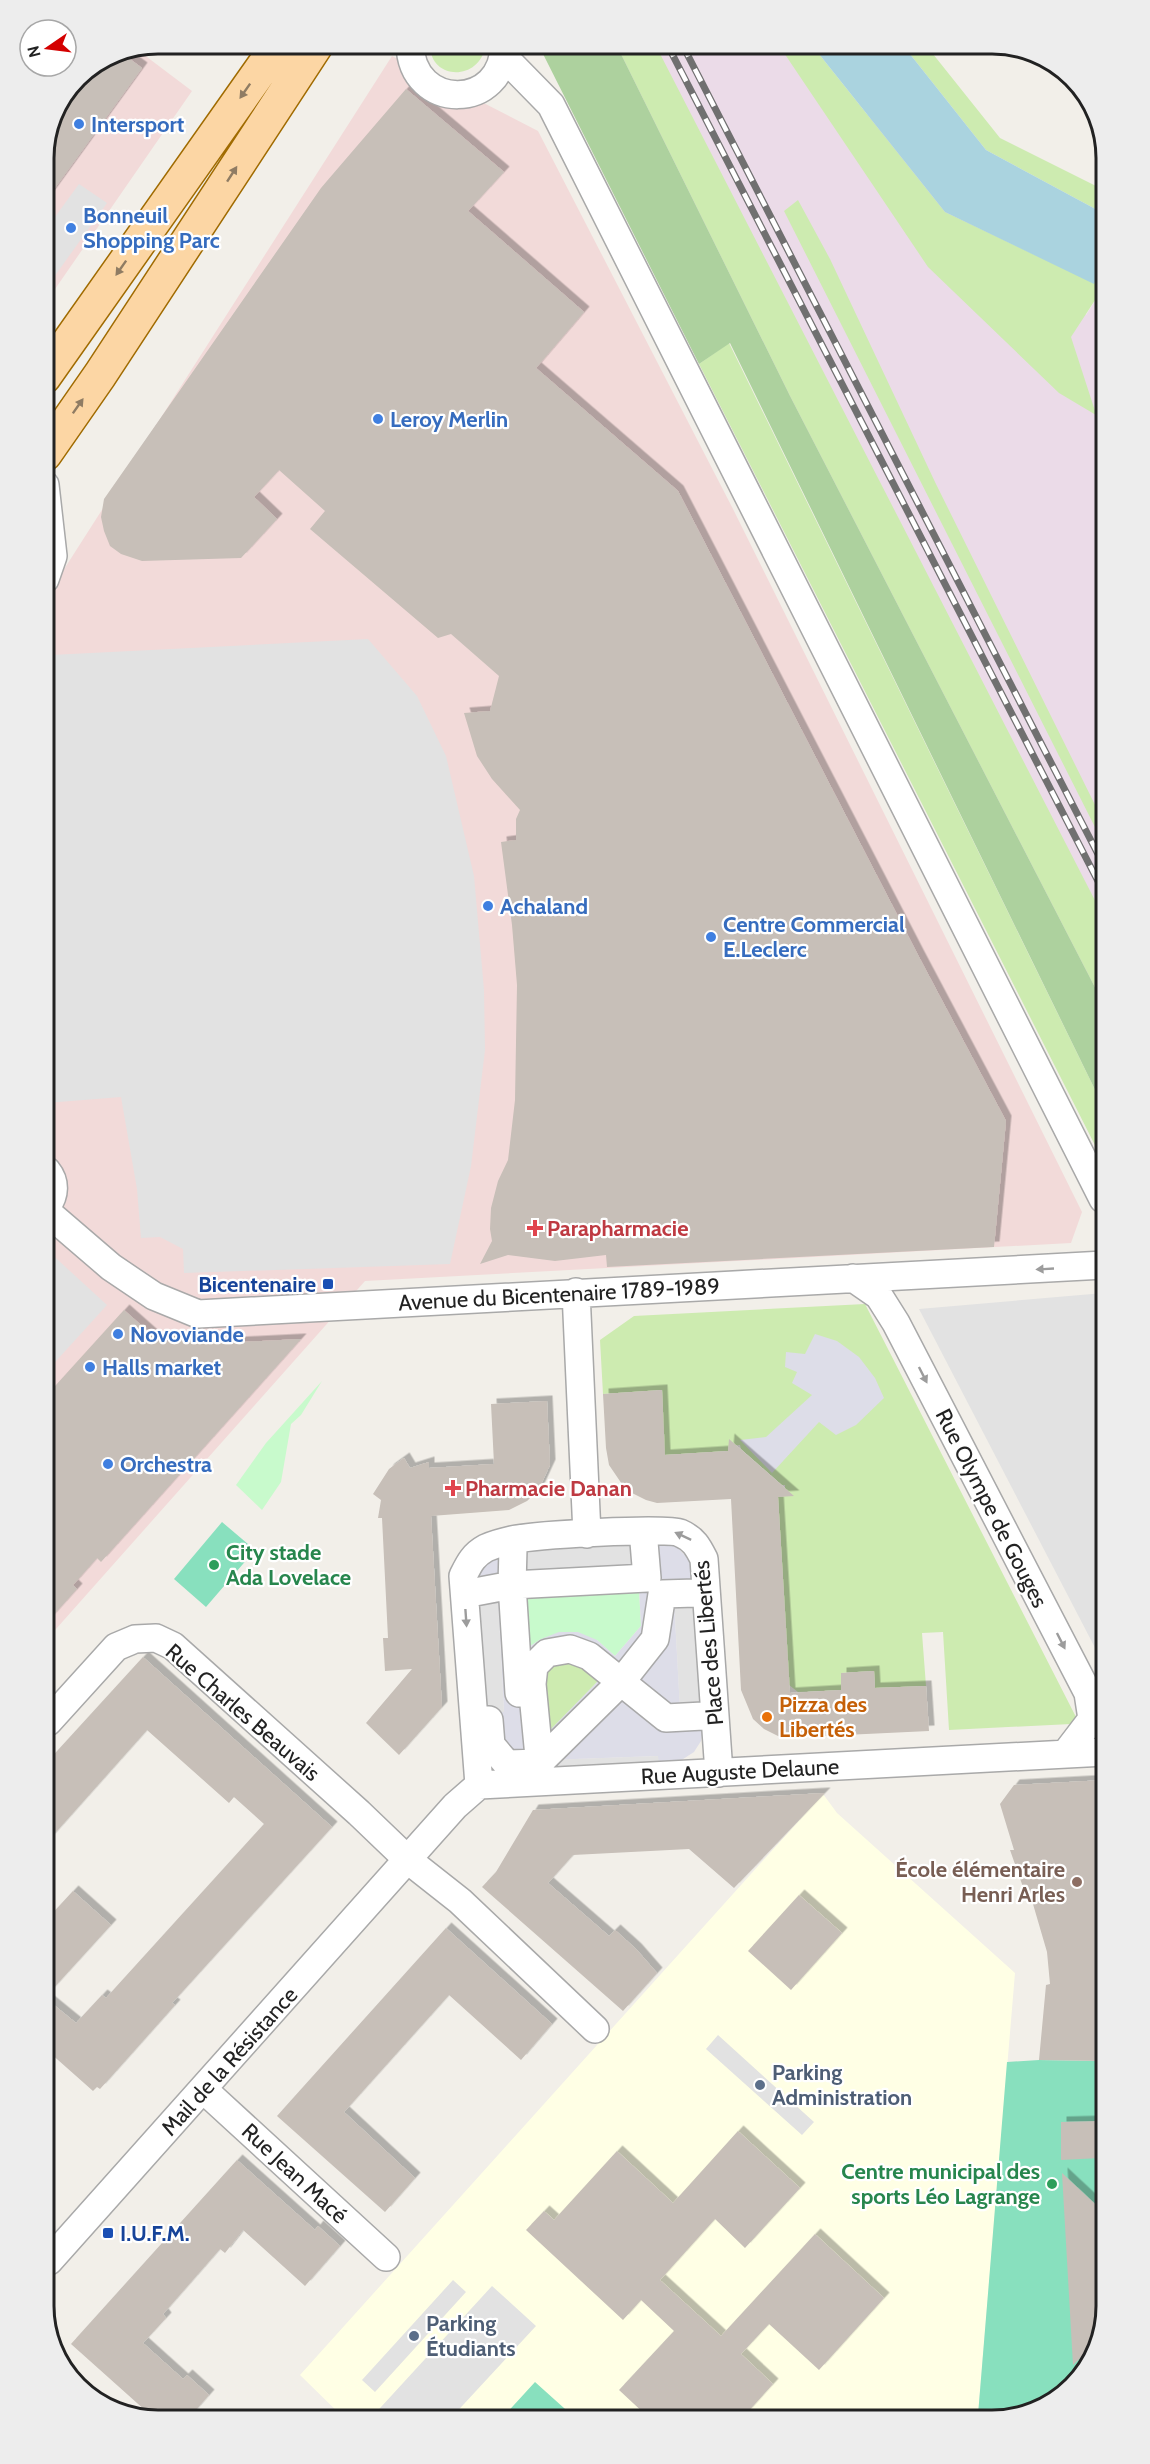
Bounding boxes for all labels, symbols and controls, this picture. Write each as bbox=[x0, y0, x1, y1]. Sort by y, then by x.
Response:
north arrow bbox=[18, 18, 78, 78]
text: N bbox=[23, 44, 45, 59]
one-way arrow bbox=[239, 83, 251, 99]
place label: Intersport bbox=[91, 111, 185, 138]
marker: Intersport bbox=[72, 117, 86, 131]
one-way arrow bbox=[226, 166, 238, 182]
place label: Bonneuil Shopping Parc bbox=[83, 202, 220, 254]
marker: Bonneuil Shopping Parc bbox=[64, 221, 78, 235]
one-way arrow bbox=[115, 259, 127, 275]
one-way arrow bbox=[72, 399, 84, 415]
place label: Leroy Merlin bbox=[390, 406, 508, 433]
marker: Leroy Merlin bbox=[371, 412, 385, 426]
place label: Achaland bbox=[500, 893, 588, 920]
marker: Achaland bbox=[481, 899, 495, 913]
place label: Centre Commercial E.Leclerc bbox=[723, 911, 905, 963]
marker: Centre Commercial E.Leclerc bbox=[704, 930, 718, 944]
place label: Parapharmacie bbox=[547, 1215, 688, 1242]
marker: Parapharmacie bbox=[528, 1221, 542, 1235]
one-way arrow bbox=[1036, 1264, 1055, 1273]
place label: Bicentenaire bbox=[198, 1271, 316, 1298]
street label: Avenue du Bicentenaire 1789-1989 bbox=[398, 1273, 720, 1316]
marker: Bicentenaire bbox=[321, 1277, 335, 1291]
place label: Novoviande bbox=[130, 1321, 244, 1348]
marker: Novoviande bbox=[111, 1327, 125, 1341]
place label: Halls market bbox=[102, 1354, 221, 1381]
marker: Halls market bbox=[83, 1360, 97, 1374]
one-way arrow bbox=[918, 1367, 928, 1384]
street label: Rue Olympe de Gouges bbox=[930, 1404, 1053, 1612]
place label: Orchestra bbox=[120, 1451, 212, 1478]
marker: Orchestra bbox=[101, 1457, 115, 1471]
place label: Pharmacie Danan bbox=[465, 1475, 632, 1502]
marker: Pharmacie Danan bbox=[446, 1481, 460, 1495]
one-way arrow bbox=[675, 1532, 692, 1541]
place label: City stade Ada Lovelace bbox=[226, 1539, 351, 1591]
marker: City stade Ada Lovelace bbox=[207, 1558, 221, 1572]
street label: Place des Libertés bbox=[688, 1559, 729, 1727]
one-way arrow bbox=[461, 1608, 471, 1627]
one-way arrow bbox=[1056, 1633, 1066, 1650]
street label: Rue Charles Beauvais bbox=[160, 1638, 325, 1787]
place label: Pizza des Libertés bbox=[779, 1691, 867, 1743]
marker: Pizza des Libertés bbox=[760, 1710, 774, 1724]
street label: Rue Auguste Delaune bbox=[640, 1753, 840, 1790]
place label: École élémentaire Henri Arles bbox=[895, 1856, 1065, 1908]
marker: École élémentaire Henri Arles bbox=[1070, 1875, 1084, 1889]
street label: Mail de la Résistance bbox=[156, 1981, 303, 2141]
place label: Parking Administration bbox=[772, 2059, 912, 2111]
marker: Parking Administration bbox=[753, 2078, 767, 2092]
street label: Rue Jean Macé bbox=[236, 2118, 353, 2229]
place label: Centre municipal des sports Léo Lagrange bbox=[841, 2158, 1040, 2210]
marker: Centre municipal des sports Léo Lagrange bbox=[1045, 2177, 1059, 2191]
place label: I.U.F.M. bbox=[120, 2220, 190, 2247]
marker: I.U.F.M. bbox=[101, 2226, 115, 2240]
place label: Parking Étudiants bbox=[426, 2310, 516, 2362]
marker: Parking Étudiants bbox=[407, 2329, 421, 2343]

